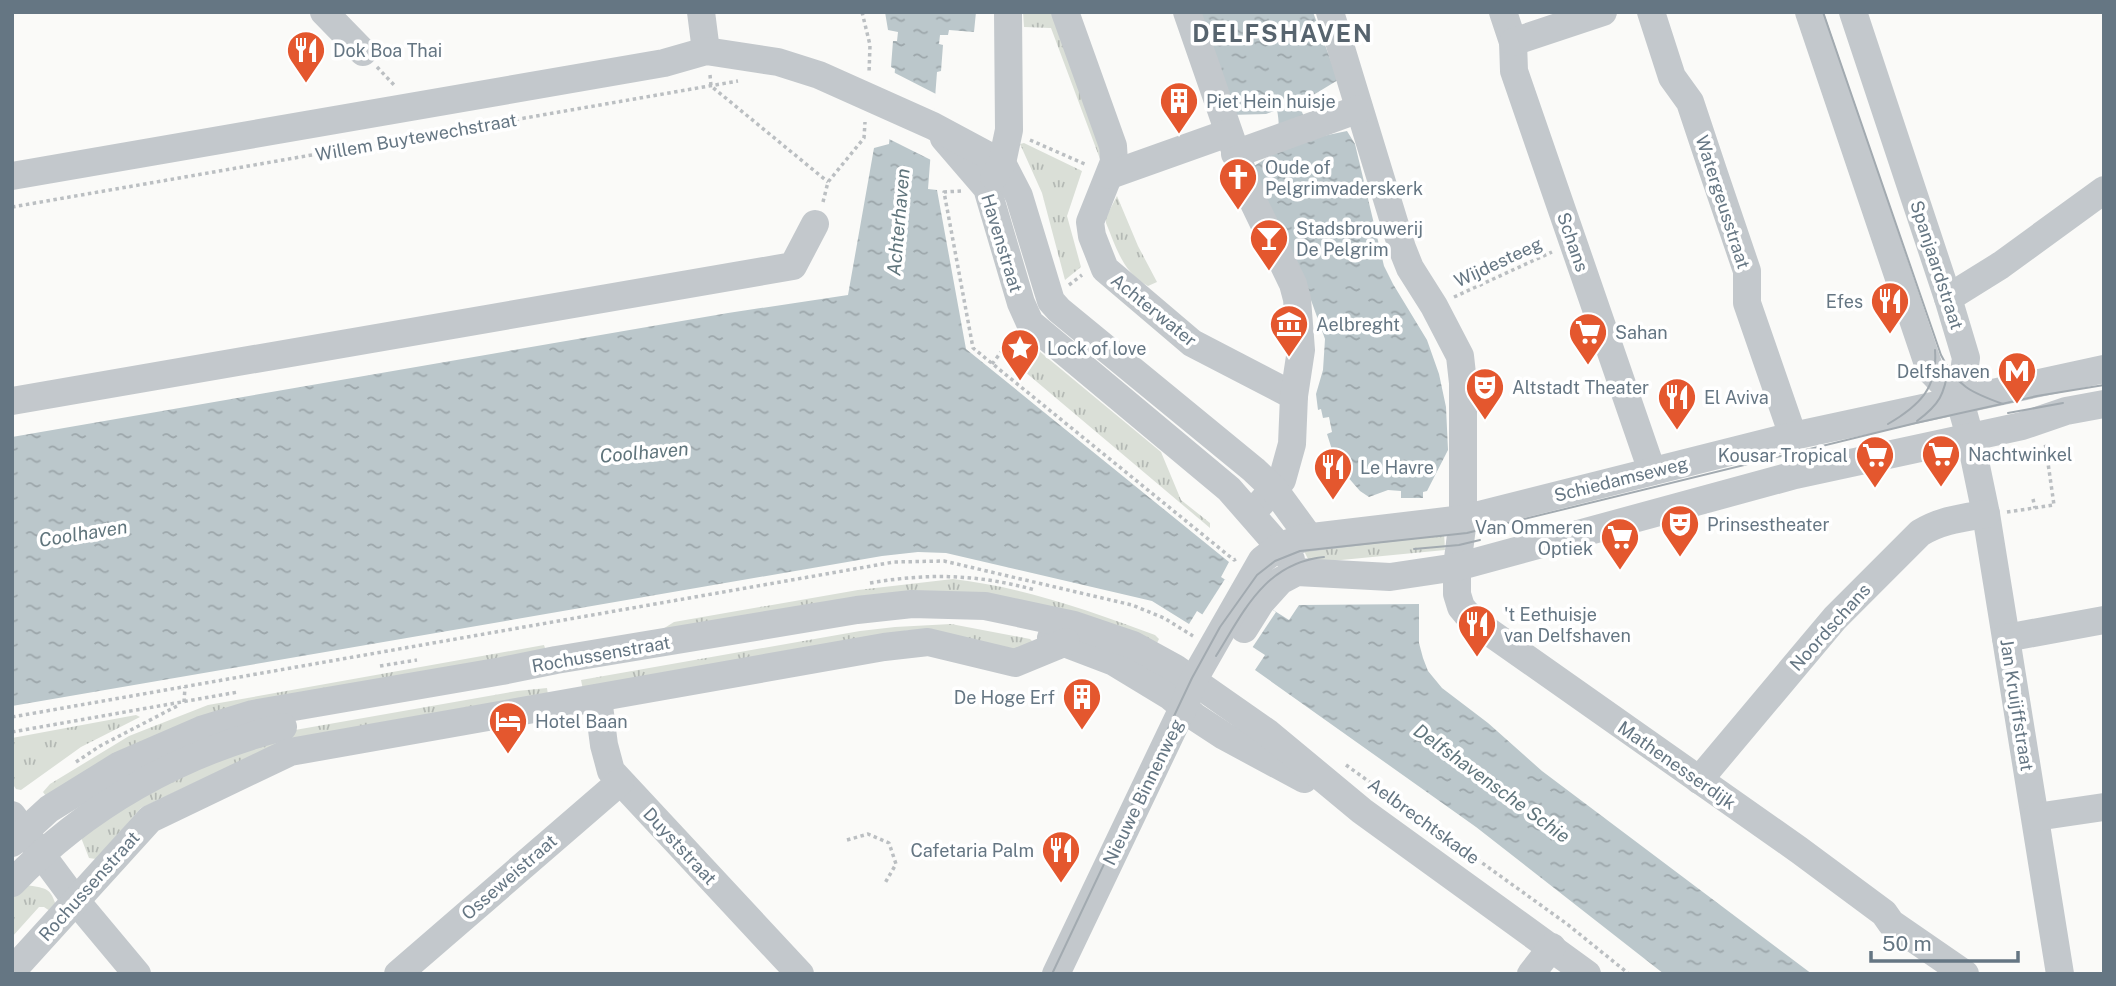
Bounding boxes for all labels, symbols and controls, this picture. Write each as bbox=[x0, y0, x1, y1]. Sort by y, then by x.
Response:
district label: DELFSHAVEN bbox=[1192, 19, 1374, 47]
restaurant icon: Dok Boa Thai bbox=[285, 29, 327, 84]
place label: Dok Boa Thai bbox=[333, 40, 442, 61]
building icon: Piet Hein huisje bbox=[1158, 80, 1200, 135]
place label: Piet Hein huisje bbox=[1206, 91, 1336, 112]
street label: Willem Buytewechstraat bbox=[314, 109, 518, 165]
street label: Watergeusstraat bbox=[1691, 132, 1755, 272]
church icon: Oude of Pelgrimvaderskerk bbox=[1217, 156, 1259, 211]
place label: Oude of Pelgrimvaderskerk bbox=[1265, 157, 1423, 199]
water label: Achterhaven bbox=[882, 167, 914, 277]
street label: Havenstraat bbox=[977, 191, 1027, 295]
street label: Spanjaardstraat bbox=[1906, 198, 1968, 332]
street label: Schans bbox=[1553, 210, 1593, 274]
bar icon: Stadsbrouwerij De Pelgrim bbox=[1248, 217, 1290, 272]
place label: Stadsbrouwerij De Pelgrim bbox=[1296, 218, 1423, 260]
street label: Wijdesteeg bbox=[1451, 233, 1545, 291]
street label: Achterwater bbox=[1107, 269, 1201, 351]
restaurant icon: Efes bbox=[1869, 280, 1911, 335]
place label: Efes bbox=[1826, 291, 1863, 312]
museum icon: Aelbreght bbox=[1268, 303, 1310, 358]
supermarket icon: Sahan bbox=[1567, 311, 1609, 366]
place label: Aelbreght bbox=[1316, 314, 1400, 335]
place label: Sahan bbox=[1615, 322, 1668, 343]
place icon: Lock of love bbox=[999, 327, 1041, 382]
place label: Lock of love bbox=[1047, 338, 1147, 359]
metro station icon: Delfshaven bbox=[1996, 350, 2038, 405]
place label: Delfshaven bbox=[1897, 361, 1990, 382]
theatre icon: Altstadt Theater bbox=[1464, 366, 1506, 421]
restaurant icon: El Aviva bbox=[1656, 376, 1698, 431]
place label: Altstadt Theater bbox=[1512, 377, 1649, 398]
place label: El Aviva bbox=[1704, 387, 1769, 408]
supermarket icon: Nachtwinkel bbox=[1920, 433, 1962, 488]
supermarket icon: Kousar Tropical bbox=[1854, 434, 1896, 489]
water label: Coolhaven bbox=[599, 437, 689, 467]
place label: Nachtwinkel bbox=[1968, 444, 2072, 465]
place label: Kousar Tropical bbox=[1718, 445, 1848, 466]
restaurant icon: Le Havre bbox=[1312, 446, 1354, 501]
street label: Schiedamseweg bbox=[1552, 452, 1690, 506]
place label: Le Havre bbox=[1360, 457, 1434, 478]
theatre icon: Prinsestheater bbox=[1659, 503, 1701, 558]
place label: Prinsestheater bbox=[1707, 514, 1830, 535]
water label: Coolhaven bbox=[37, 515, 129, 551]
supermarket icon: Van Ommeren Optiek bbox=[1599, 516, 1641, 571]
place label: Van Ommeren Optiek bbox=[1475, 517, 1593, 559]
street label: Noordschans bbox=[1785, 579, 1875, 675]
restaurant icon: 't Eethuisje van Delfshaven bbox=[1456, 603, 1498, 658]
place label: 't Eethuisje van Delfshaven bbox=[1504, 604, 1631, 646]
street label: Rochussenstraat bbox=[530, 631, 672, 677]
street label: Jan Kruijffstraat bbox=[1996, 637, 2038, 773]
building icon: De Hoge Erf bbox=[1061, 676, 1103, 731]
place label: De Hoge Erf bbox=[954, 687, 1055, 708]
hotel icon: Hotel Baan bbox=[487, 700, 529, 755]
place label: Hotel Baan bbox=[535, 711, 628, 732]
street label: Nieuwe Binnenweg bbox=[1099, 716, 1187, 868]
street label: Mathenesserdijk bbox=[1614, 717, 1740, 813]
water label: Delfshavensche Schie bbox=[1410, 719, 1574, 847]
street label: Aelbrechtskade bbox=[1364, 774, 1484, 868]
street label: Duyststraat bbox=[639, 803, 721, 889]
street label: Rochussenstraat bbox=[34, 827, 144, 945]
restaurant icon: Cafetaria Palm bbox=[1040, 829, 1082, 884]
street label: Osseweistraat bbox=[457, 830, 561, 924]
place label: Cafetaria Palm bbox=[910, 840, 1034, 861]
scale bar bbox=[1871, 920, 2018, 964]
text: 50 m bbox=[1882, 931, 1932, 956]

